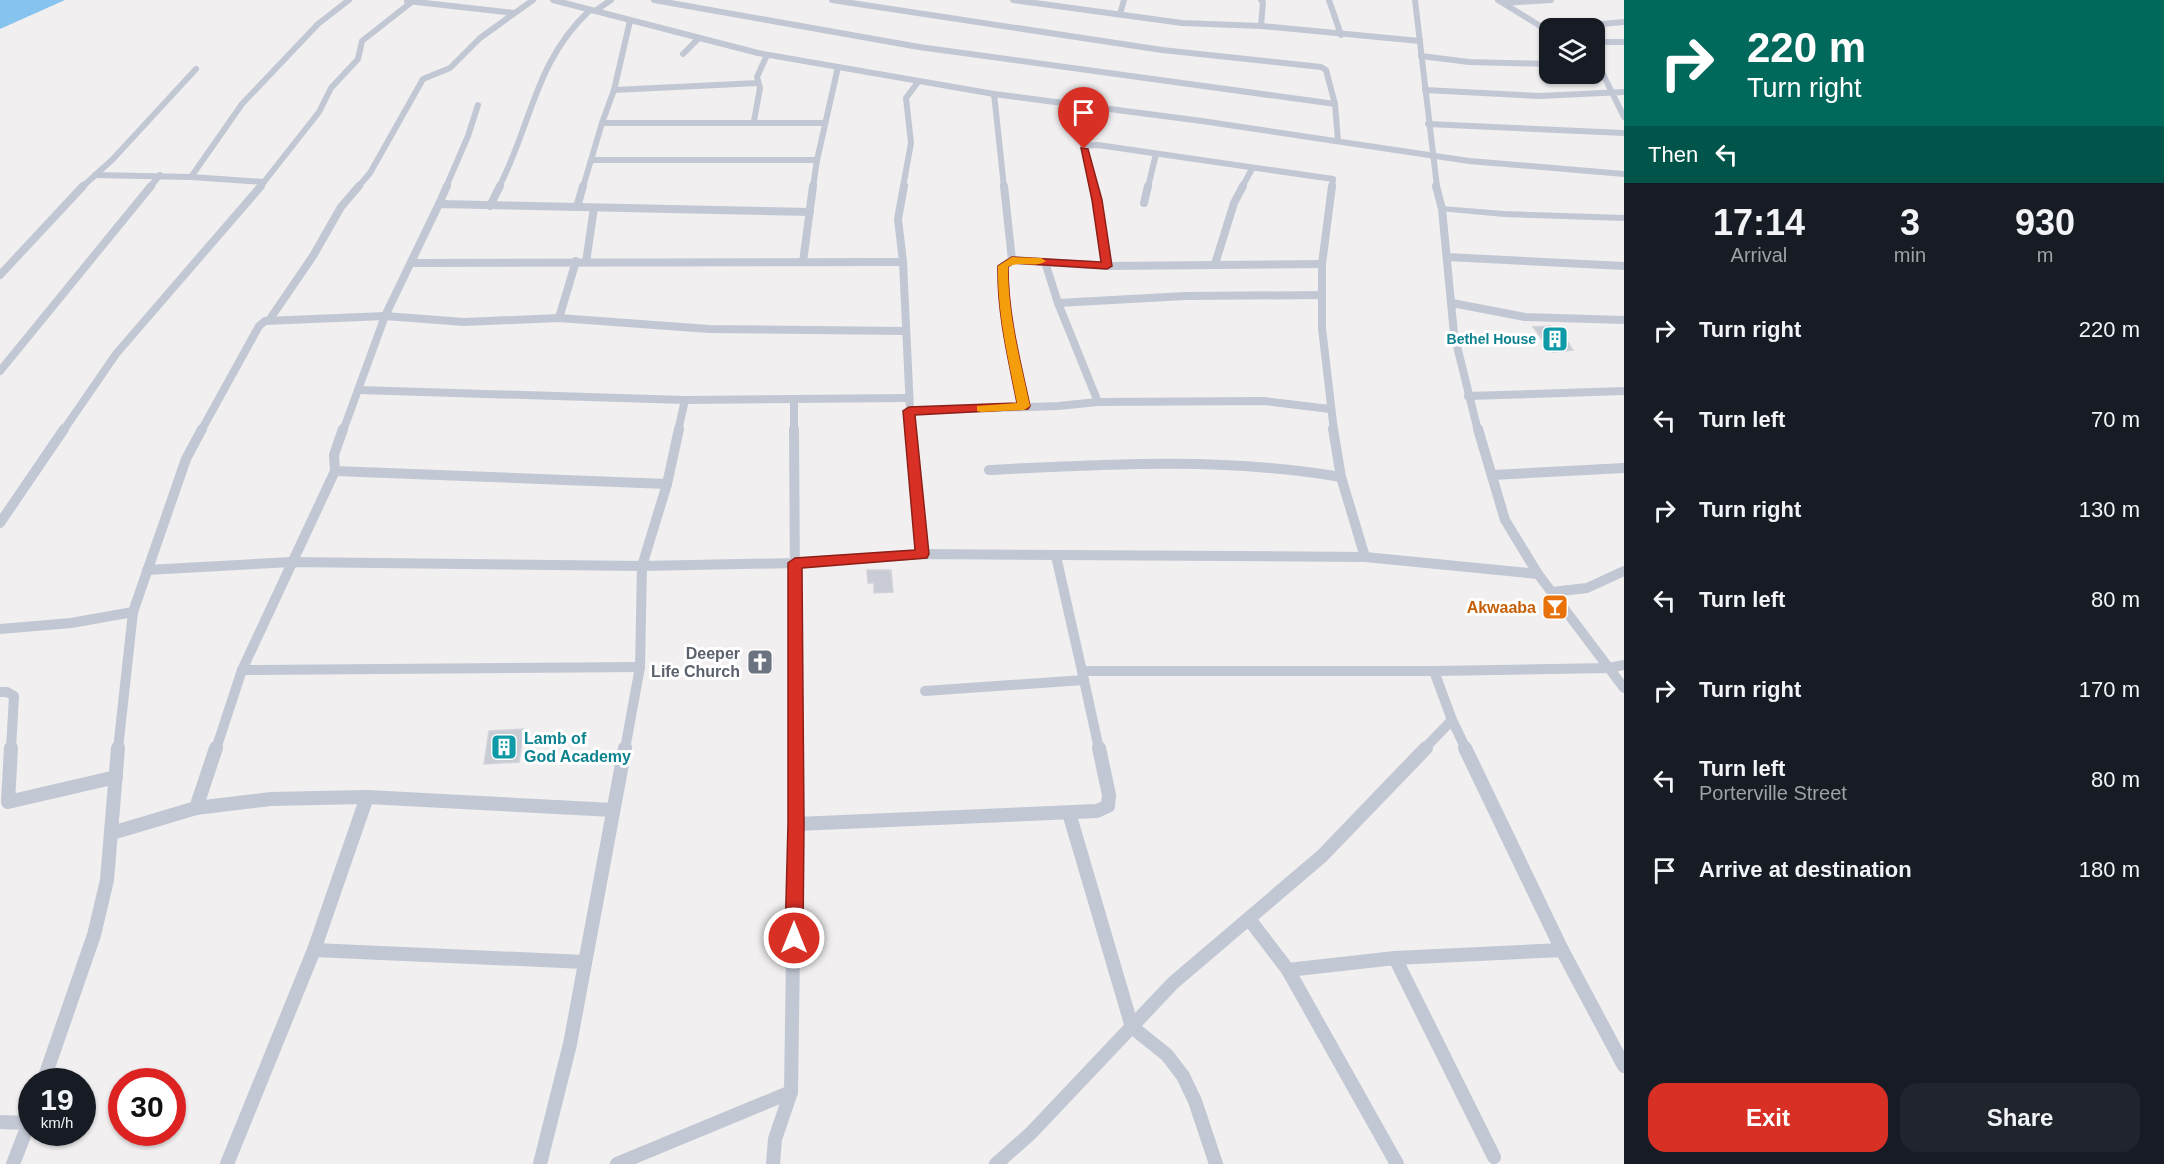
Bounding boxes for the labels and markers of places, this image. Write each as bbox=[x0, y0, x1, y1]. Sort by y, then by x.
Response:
pin bbox=[1058, 87, 1109, 149]
building icon: Bethel House bbox=[1540, 324, 1570, 354]
place label: Bethel House bbox=[1447, 331, 1536, 347]
bar icon: Akwaaba bbox=[1540, 592, 1570, 622]
place label: Akwaaba bbox=[1467, 599, 1536, 616]
place label: Deeper Life Church bbox=[651, 645, 740, 680]
church icon: Deeper Life Church bbox=[745, 647, 775, 677]
place label: Lamb of God Academy bbox=[524, 730, 631, 765]
building icon: Lamb of God Academy bbox=[489, 732, 519, 762]

